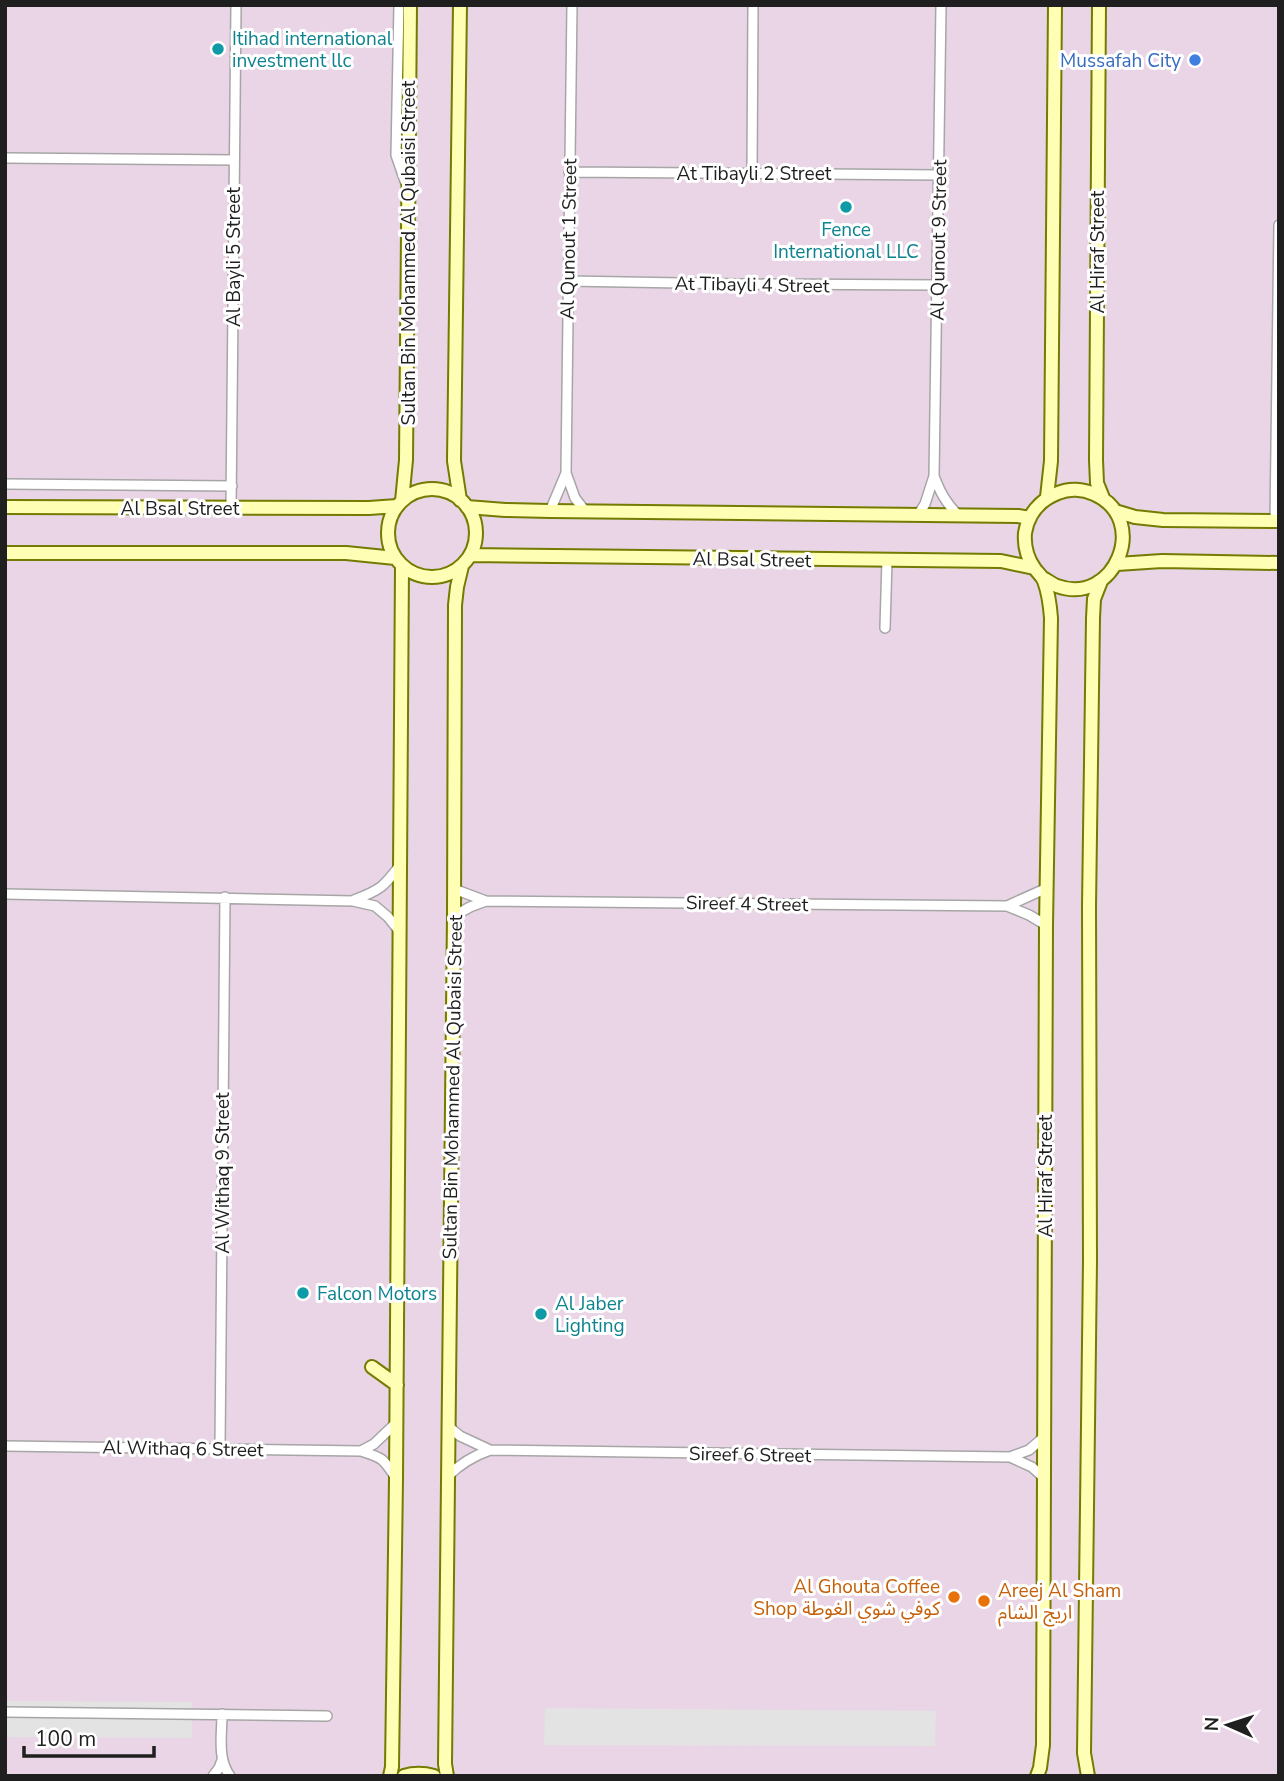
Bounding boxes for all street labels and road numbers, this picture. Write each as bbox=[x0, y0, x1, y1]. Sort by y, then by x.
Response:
street label: Sultan Bin Mohammed Al Qubaisi Street bbox=[396, 80, 422, 425]
street label: Al Qunout 1 Street bbox=[555, 158, 583, 320]
street label: Al Qunout 9 Street bbox=[925, 159, 953, 321]
street label: At Tibayli 2 Street bbox=[677, 161, 832, 187]
street label: Al Bayli 5 Street bbox=[221, 187, 247, 327]
street label: Al Hiraf Street bbox=[1085, 190, 1111, 314]
street label: At Tibayli 4 Street bbox=[674, 271, 830, 299]
street label: Al Bsal Street bbox=[121, 496, 240, 522]
street label: Al Bsal Street bbox=[692, 546, 812, 574]
street label: Sireef 4 Street bbox=[686, 890, 809, 918]
street label: Sultan Bin Mohammed Al Qubaisi Street bbox=[437, 914, 469, 1260]
street label: Al Withaq 9 Street bbox=[210, 1092, 236, 1254]
street label: Al Hiraf Street bbox=[1033, 1114, 1059, 1238]
street label: Al Withaq 6 Street bbox=[102, 1435, 264, 1463]
street label: Sireef 6 Street bbox=[689, 1441, 812, 1469]

